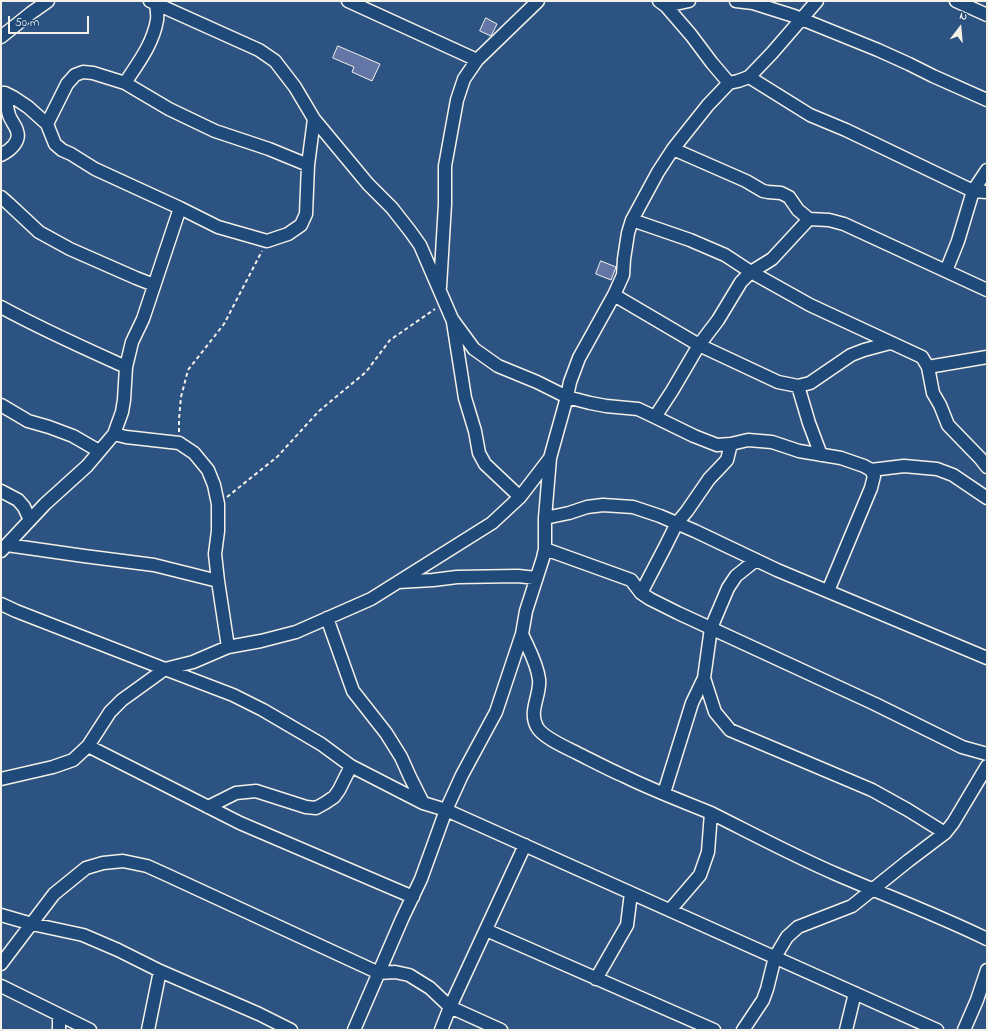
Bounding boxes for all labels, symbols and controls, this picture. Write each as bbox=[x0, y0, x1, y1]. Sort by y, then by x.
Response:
scale bar bbox=[10, 8, 91, 34]
north arrow bbox=[940, 8, 980, 48]
text: N bbox=[958, 8, 969, 25]
text: 50 m bbox=[15, 14, 39, 32]

